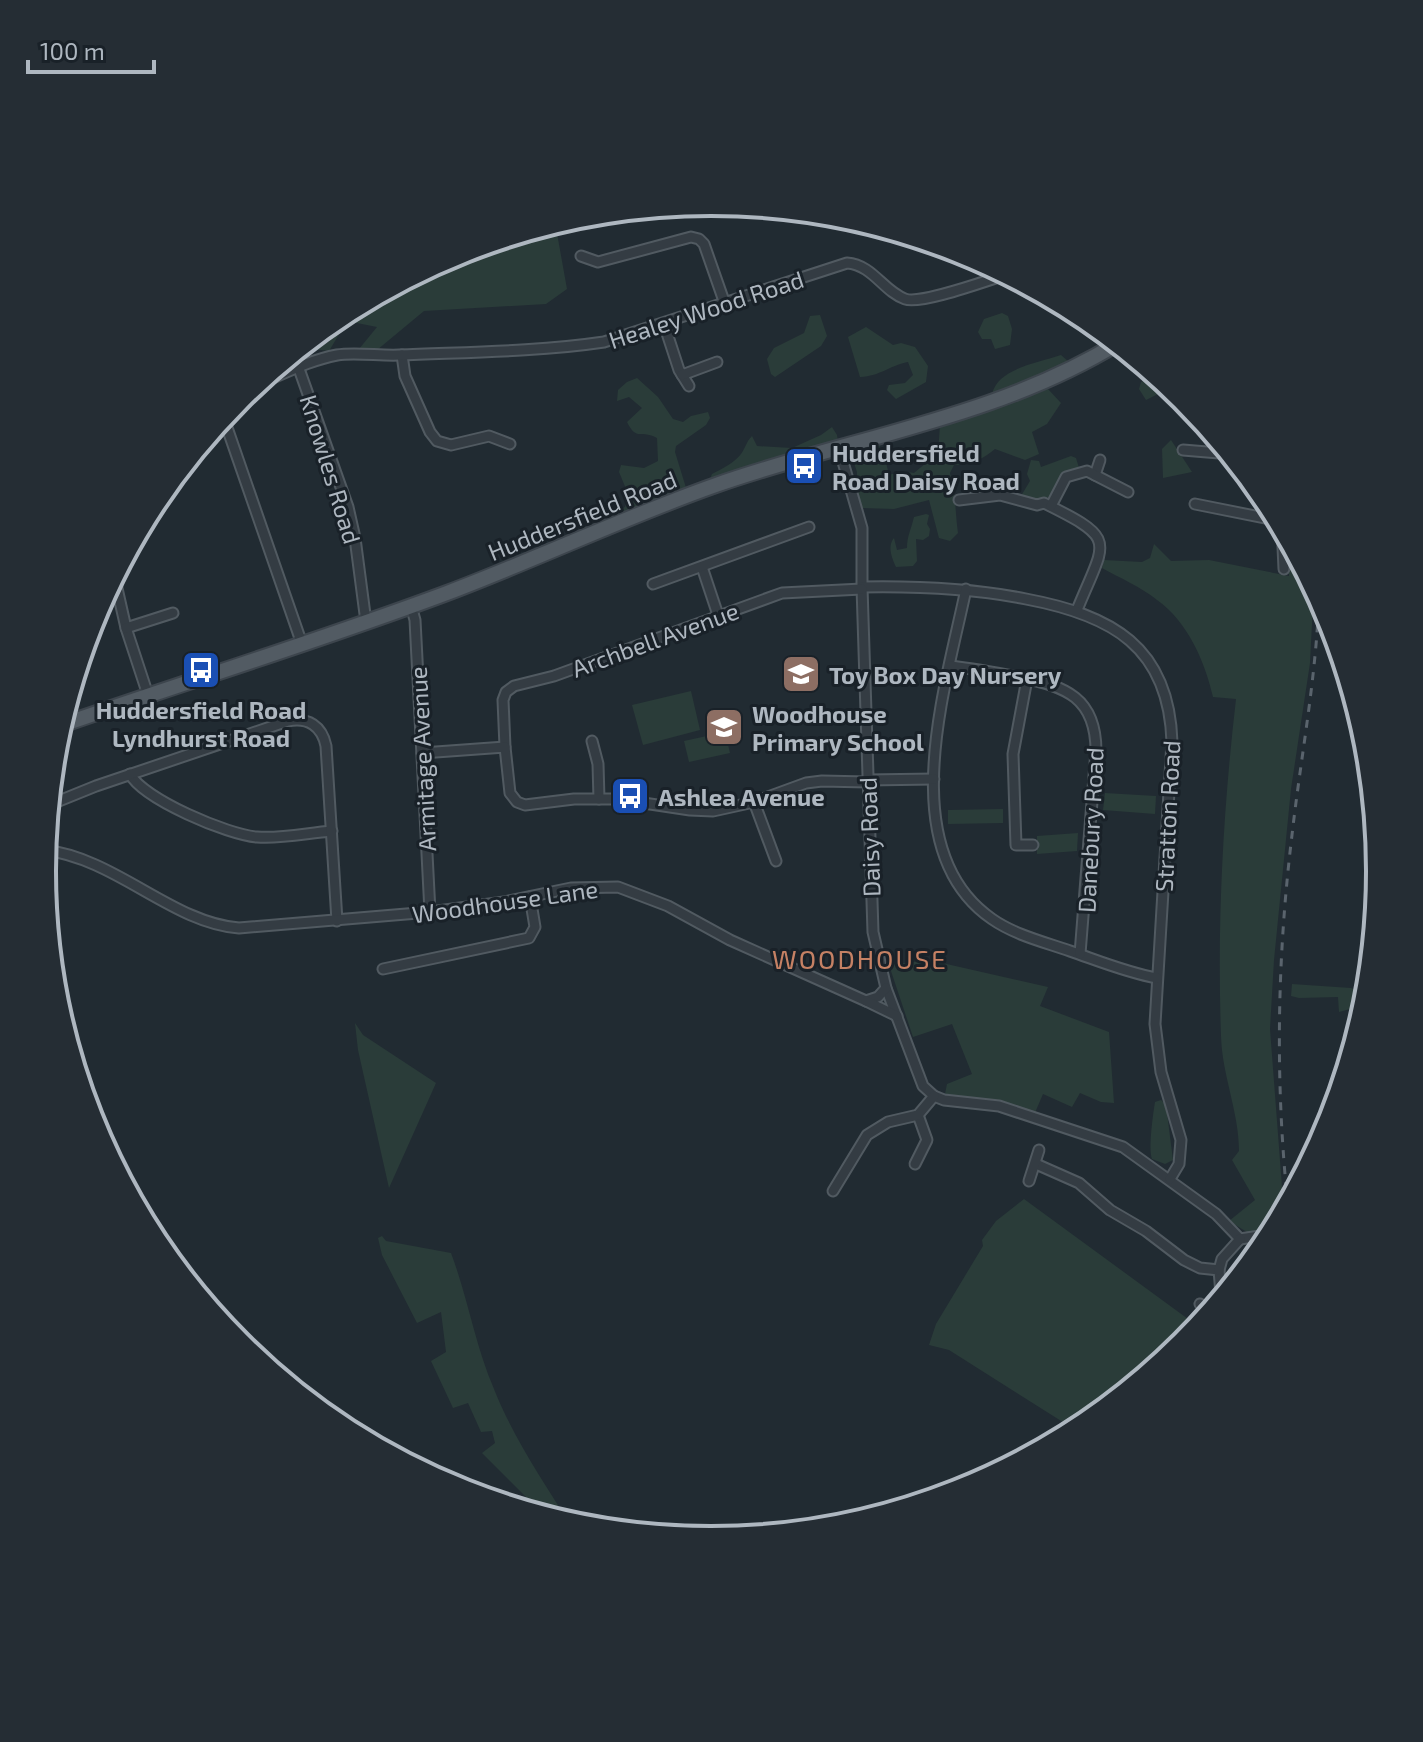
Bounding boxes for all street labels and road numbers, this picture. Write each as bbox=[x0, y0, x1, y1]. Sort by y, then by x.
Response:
street label: Healey Wood Road bbox=[605, 264, 807, 354]
street label: Knowles Road bbox=[295, 391, 367, 547]
street label: Huddersfield Road bbox=[483, 464, 681, 566]
street label: Archbell Avenue bbox=[568, 595, 742, 683]
street label: Armitage Avenue bbox=[403, 666, 441, 852]
street label: Stratton Road bbox=[1149, 739, 1185, 893]
street label: Danebury Road bbox=[1071, 746, 1109, 914]
street label: Daisy Road bbox=[852, 777, 886, 897]
street label: Woodhouse Lane bbox=[410, 874, 600, 928]

